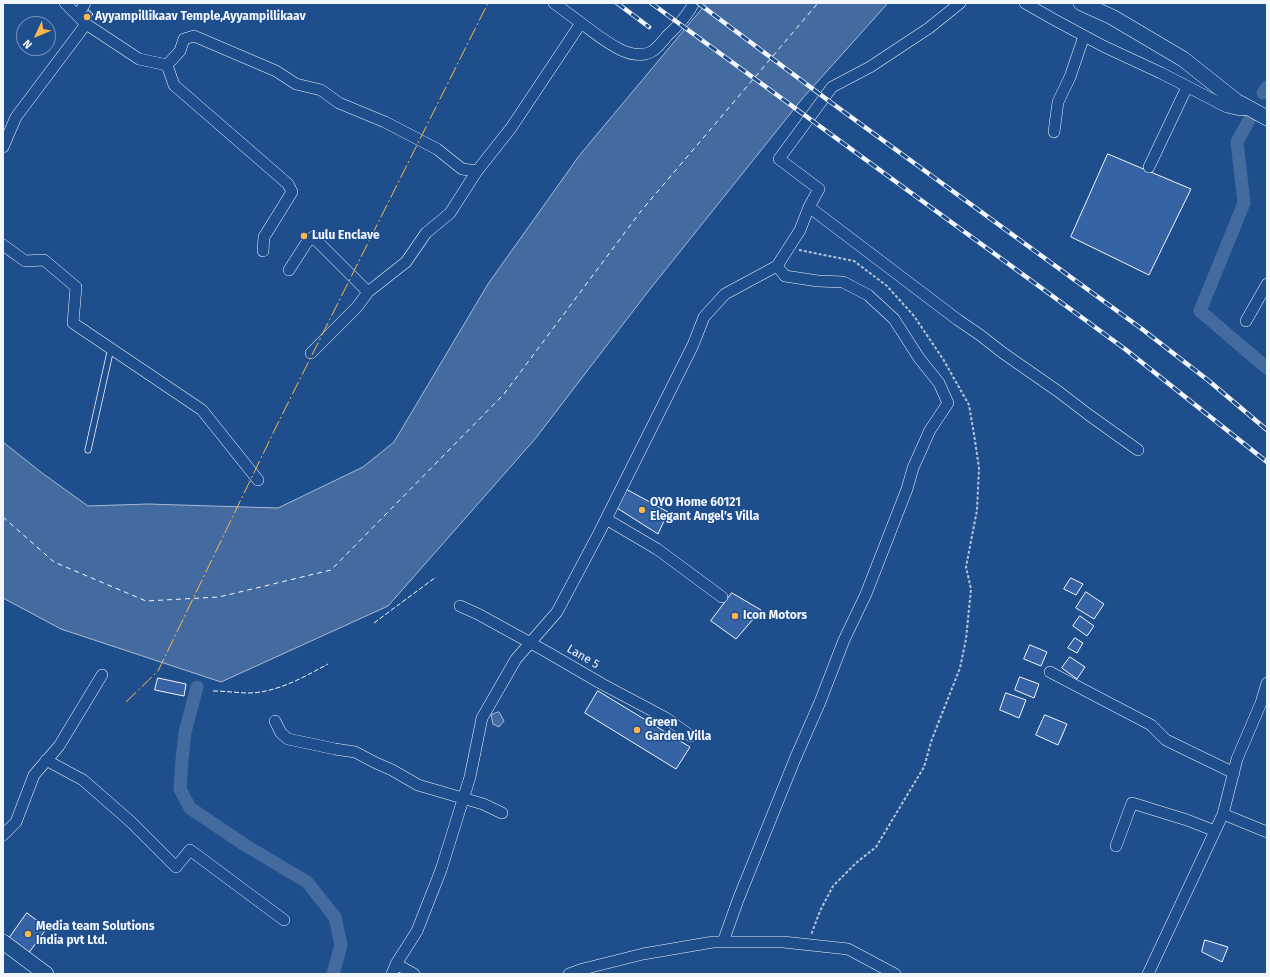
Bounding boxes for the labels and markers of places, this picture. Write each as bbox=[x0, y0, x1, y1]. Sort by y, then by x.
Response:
place label: Ayyampillikaav Temple,Ayyampillikaav bbox=[95, 10, 306, 24]
marker: Ayyampillikaav Temple,Ayyampillikaav bbox=[82, 12, 92, 22]
place label: Lulu Enclave bbox=[312, 229, 380, 243]
marker: Lulu Enclave bbox=[299, 231, 309, 241]
place label: OYO Home 60121 Elegant Angel's Villa bbox=[650, 496, 759, 524]
marker: OYO Home 60121 Elegant Angel's Villa bbox=[637, 505, 647, 515]
place label: Icon Motors bbox=[743, 609, 807, 623]
marker: Icon Motors bbox=[730, 611, 740, 621]
place label: Green Garden Villa bbox=[645, 716, 711, 744]
marker: Green Garden Villa bbox=[632, 725, 642, 735]
place label: Media team Solutions India pvt Ltd. bbox=[36, 920, 155, 948]
marker: Media team Solutions India pvt Ltd. bbox=[23, 929, 33, 939]

